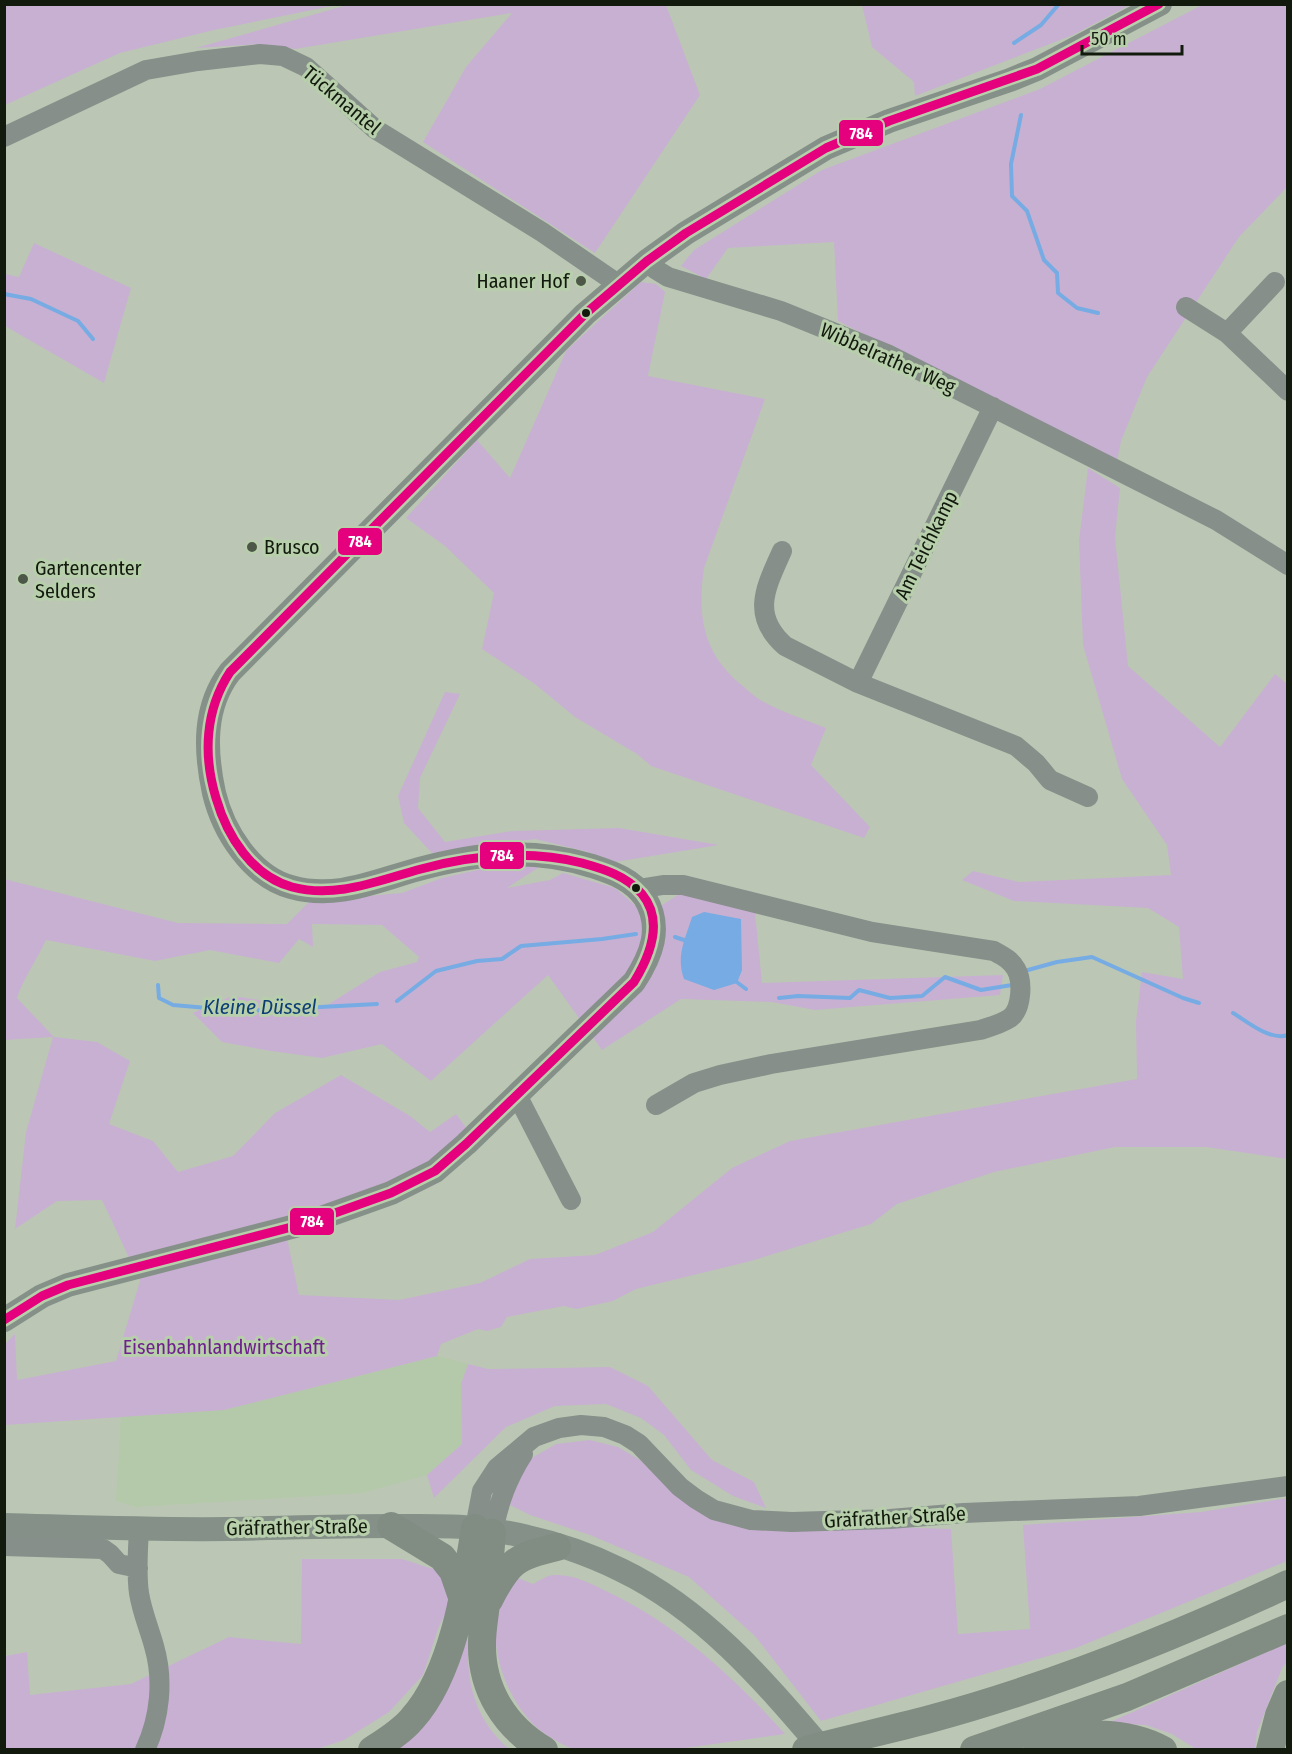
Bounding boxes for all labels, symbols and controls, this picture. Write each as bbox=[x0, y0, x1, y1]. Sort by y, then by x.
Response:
scale bar bbox=[1082, 18, 1182, 56]
text: 50 m bbox=[1091, 28, 1127, 50]
street label: Tückmantel bbox=[298, 61, 386, 139]
line badge: 784 bbox=[838, 119, 884, 147]
text: 784 bbox=[849, 124, 873, 143]
place label: Haaner Hof bbox=[477, 269, 571, 293]
marker: Haaner Hof bbox=[574, 274, 588, 288]
unlabelled marker bbox=[580, 307, 592, 319]
street label: Wibbelrather Weg bbox=[817, 317, 960, 399]
street label: Am Teichkamp bbox=[889, 487, 963, 603]
line badge: 784 bbox=[337, 527, 383, 556]
text: 784 bbox=[348, 532, 372, 551]
place label: Brusco bbox=[264, 535, 320, 559]
marker: Brusco bbox=[245, 540, 259, 554]
place label: Gartencenter Selders bbox=[35, 556, 142, 603]
marker: Gartencenter Selders bbox=[16, 572, 30, 586]
line badge: 784 bbox=[479, 841, 525, 870]
text: 784 bbox=[490, 846, 514, 865]
unlabelled marker bbox=[630, 882, 642, 894]
water label: Kleine Düssel bbox=[203, 994, 317, 1020]
line badge: 784 bbox=[289, 1207, 335, 1236]
text: 784 bbox=[300, 1212, 324, 1231]
park label: Eisenbahnlandwirtschaft bbox=[123, 1335, 326, 1359]
street label: Gräfrather Straße bbox=[824, 1501, 966, 1533]
street label: Gräfrather Straße bbox=[226, 1514, 368, 1540]

